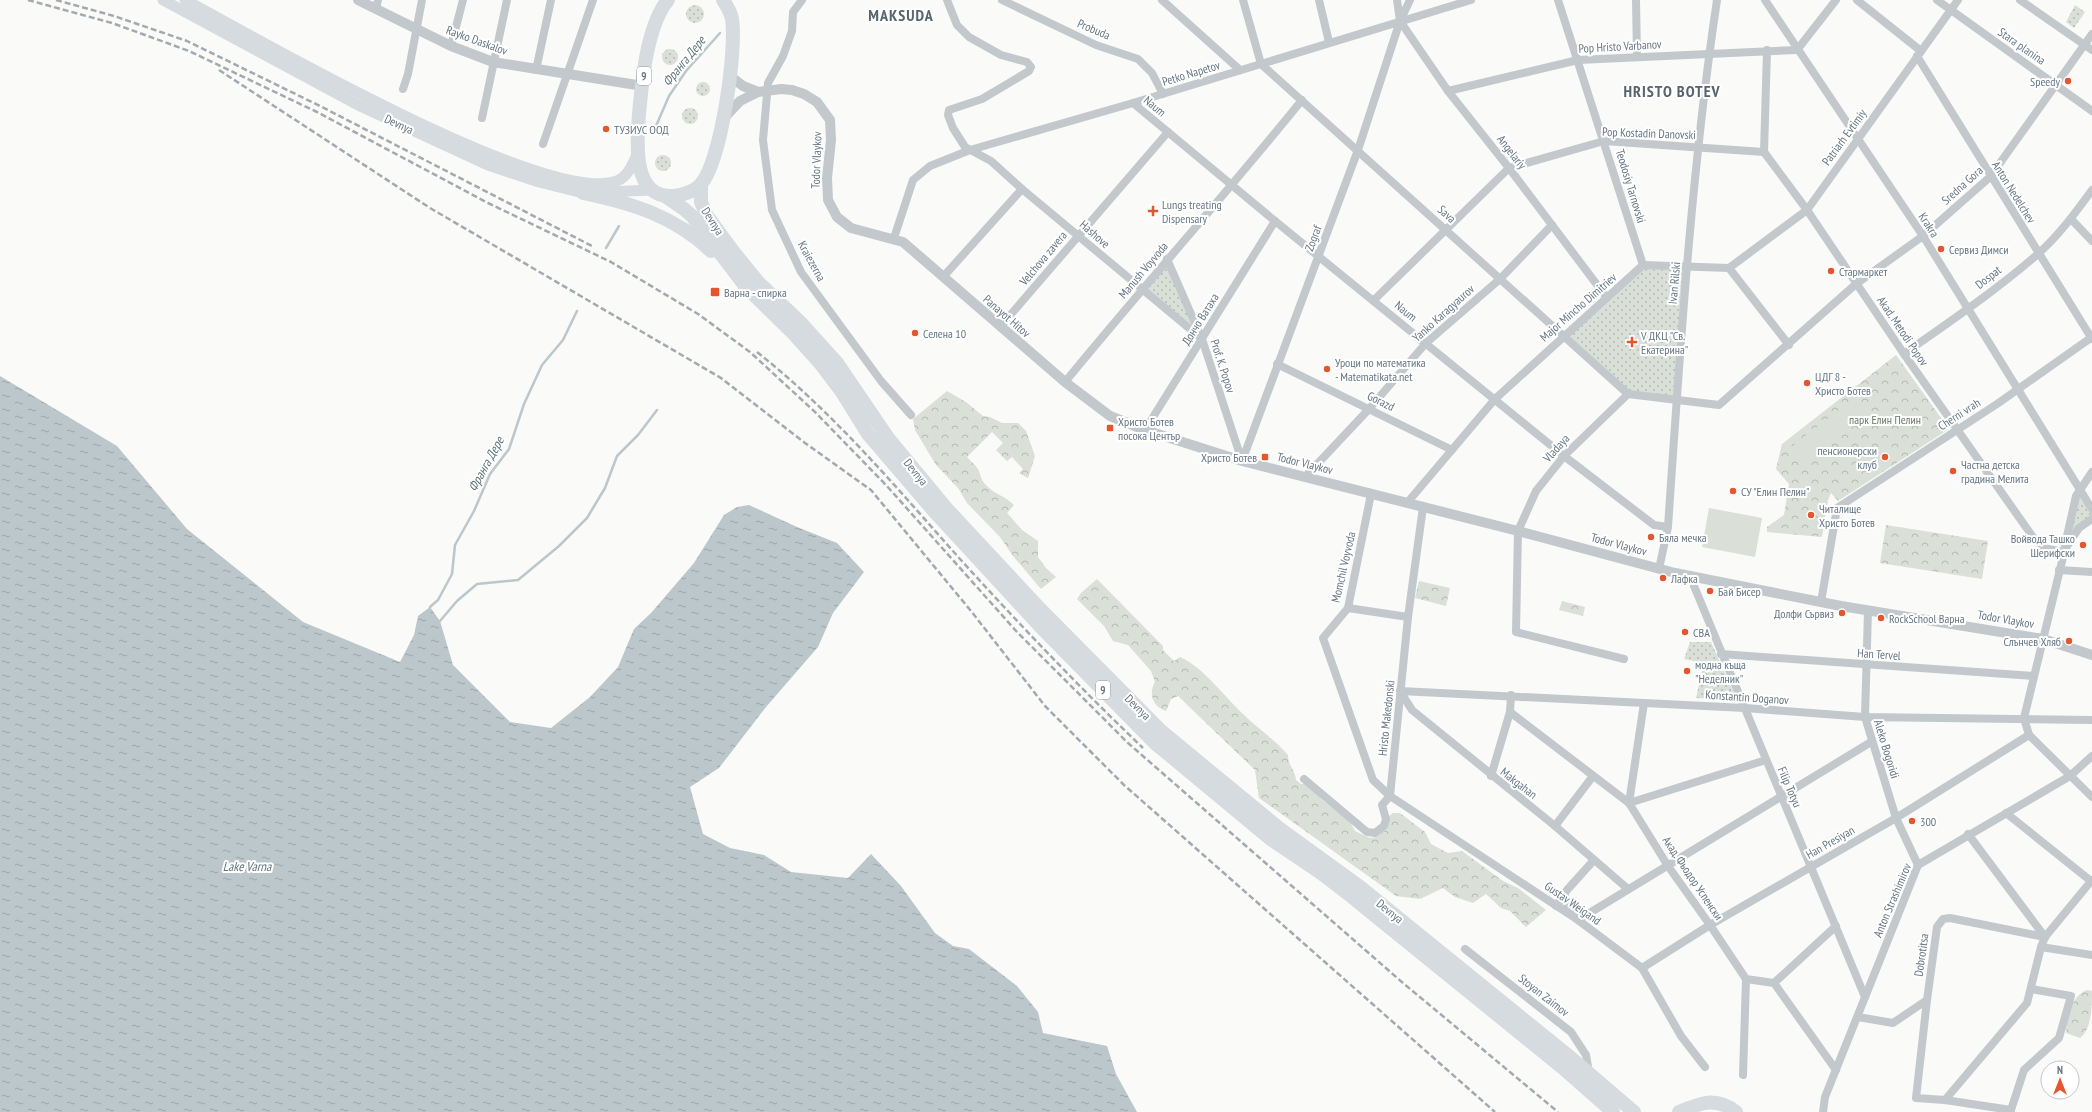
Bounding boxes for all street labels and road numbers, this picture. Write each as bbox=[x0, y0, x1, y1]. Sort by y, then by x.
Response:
street label: Probuda bbox=[1075, 15, 1113, 43]
street label: Rayko Daskalov bbox=[444, 22, 510, 58]
street label: Stara planina bbox=[1995, 24, 2049, 68]
street label: Pop Hristo Varbanov bbox=[1578, 36, 1662, 56]
street label: Petko Napetov bbox=[1160, 57, 1222, 89]
road number: 9 bbox=[637, 67, 651, 85]
street label: Naum bbox=[1141, 92, 1169, 120]
street label: Patriarh Evtimiy bbox=[1819, 106, 1870, 168]
street label: Devnya bbox=[382, 111, 416, 137]
street label: Pop Kostadin Danovski bbox=[1602, 124, 1696, 142]
street label: Todor Vlaykov bbox=[808, 131, 825, 189]
street label: Angelariy bbox=[1494, 132, 1530, 172]
street label: Teodosiy Tarnovski bbox=[1613, 147, 1649, 225]
street label: Anton Nedelchev bbox=[1989, 158, 2039, 226]
street label: Sredna Gora bbox=[1938, 162, 1986, 207]
street label: Sava bbox=[1435, 202, 1459, 226]
street label: Devnya bbox=[698, 204, 728, 238]
street label: Krakra bbox=[1915, 210, 1943, 240]
street label: Hashove bbox=[1077, 217, 1113, 251]
street label: Zograf bbox=[1301, 222, 1325, 253]
street label: Velchova zavera bbox=[1015, 228, 1070, 289]
street label: Kraiezerna bbox=[795, 238, 829, 284]
street label: Manush Voyvoda bbox=[1115, 239, 1171, 301]
street label: Ivan Rilski bbox=[1665, 261, 1683, 305]
street label: Dospat bbox=[1972, 262, 2005, 292]
street label: Major Mincho Dimitriev bbox=[1537, 269, 1620, 344]
street label: Yanko Karagyaurov bbox=[1409, 281, 1477, 345]
street label: Дончо Ватаха bbox=[1178, 290, 1222, 348]
street label: Panayot Hitov bbox=[980, 291, 1034, 341]
street label: Akad. Metodi Popov bbox=[1874, 293, 1932, 369]
street label: Naum bbox=[1392, 298, 1420, 325]
street label: Prof. K. Popov bbox=[1207, 337, 1239, 395]
street label: Gorazd bbox=[1365, 388, 1397, 414]
street label: Cherni vrah bbox=[1935, 395, 1983, 433]
street label: Vladaya bbox=[1539, 431, 1573, 466]
street label: Todor Vlaykov bbox=[1275, 449, 1335, 477]
street label: Devnya bbox=[901, 456, 931, 489]
street label: Todor Vlaykov bbox=[1589, 529, 1649, 559]
street label: Momchil Voyvoda bbox=[1328, 530, 1358, 604]
street label: Todor Vlaykov bbox=[1977, 607, 2036, 631]
street label: Han Tervel bbox=[1857, 645, 1901, 663]
street label: Hristo Makedonski bbox=[1375, 679, 1397, 757]
road number: 9 bbox=[1096, 681, 1110, 699]
street label: Konstantin Doganov bbox=[1705, 687, 1790, 707]
street label: Devnya bbox=[1122, 691, 1154, 723]
street label: Aleko Bogoridi bbox=[1871, 718, 1903, 780]
street label: Makgahan bbox=[1498, 764, 1540, 802]
street label: Filip Totyu bbox=[1775, 764, 1805, 810]
street label: Han Presiyan bbox=[1803, 822, 1857, 862]
street label: Акад. Фьодор Успенски bbox=[1659, 833, 1727, 923]
street label: Anton Strashimirov bbox=[1870, 860, 1914, 939]
street label: Gustav Weigand bbox=[1542, 878, 1604, 928]
street label: Devnya bbox=[1374, 896, 1407, 926]
street label: Dobrotitsa bbox=[1911, 932, 1931, 977]
street label: Stoyan Zaimov bbox=[1516, 971, 1573, 1020]

